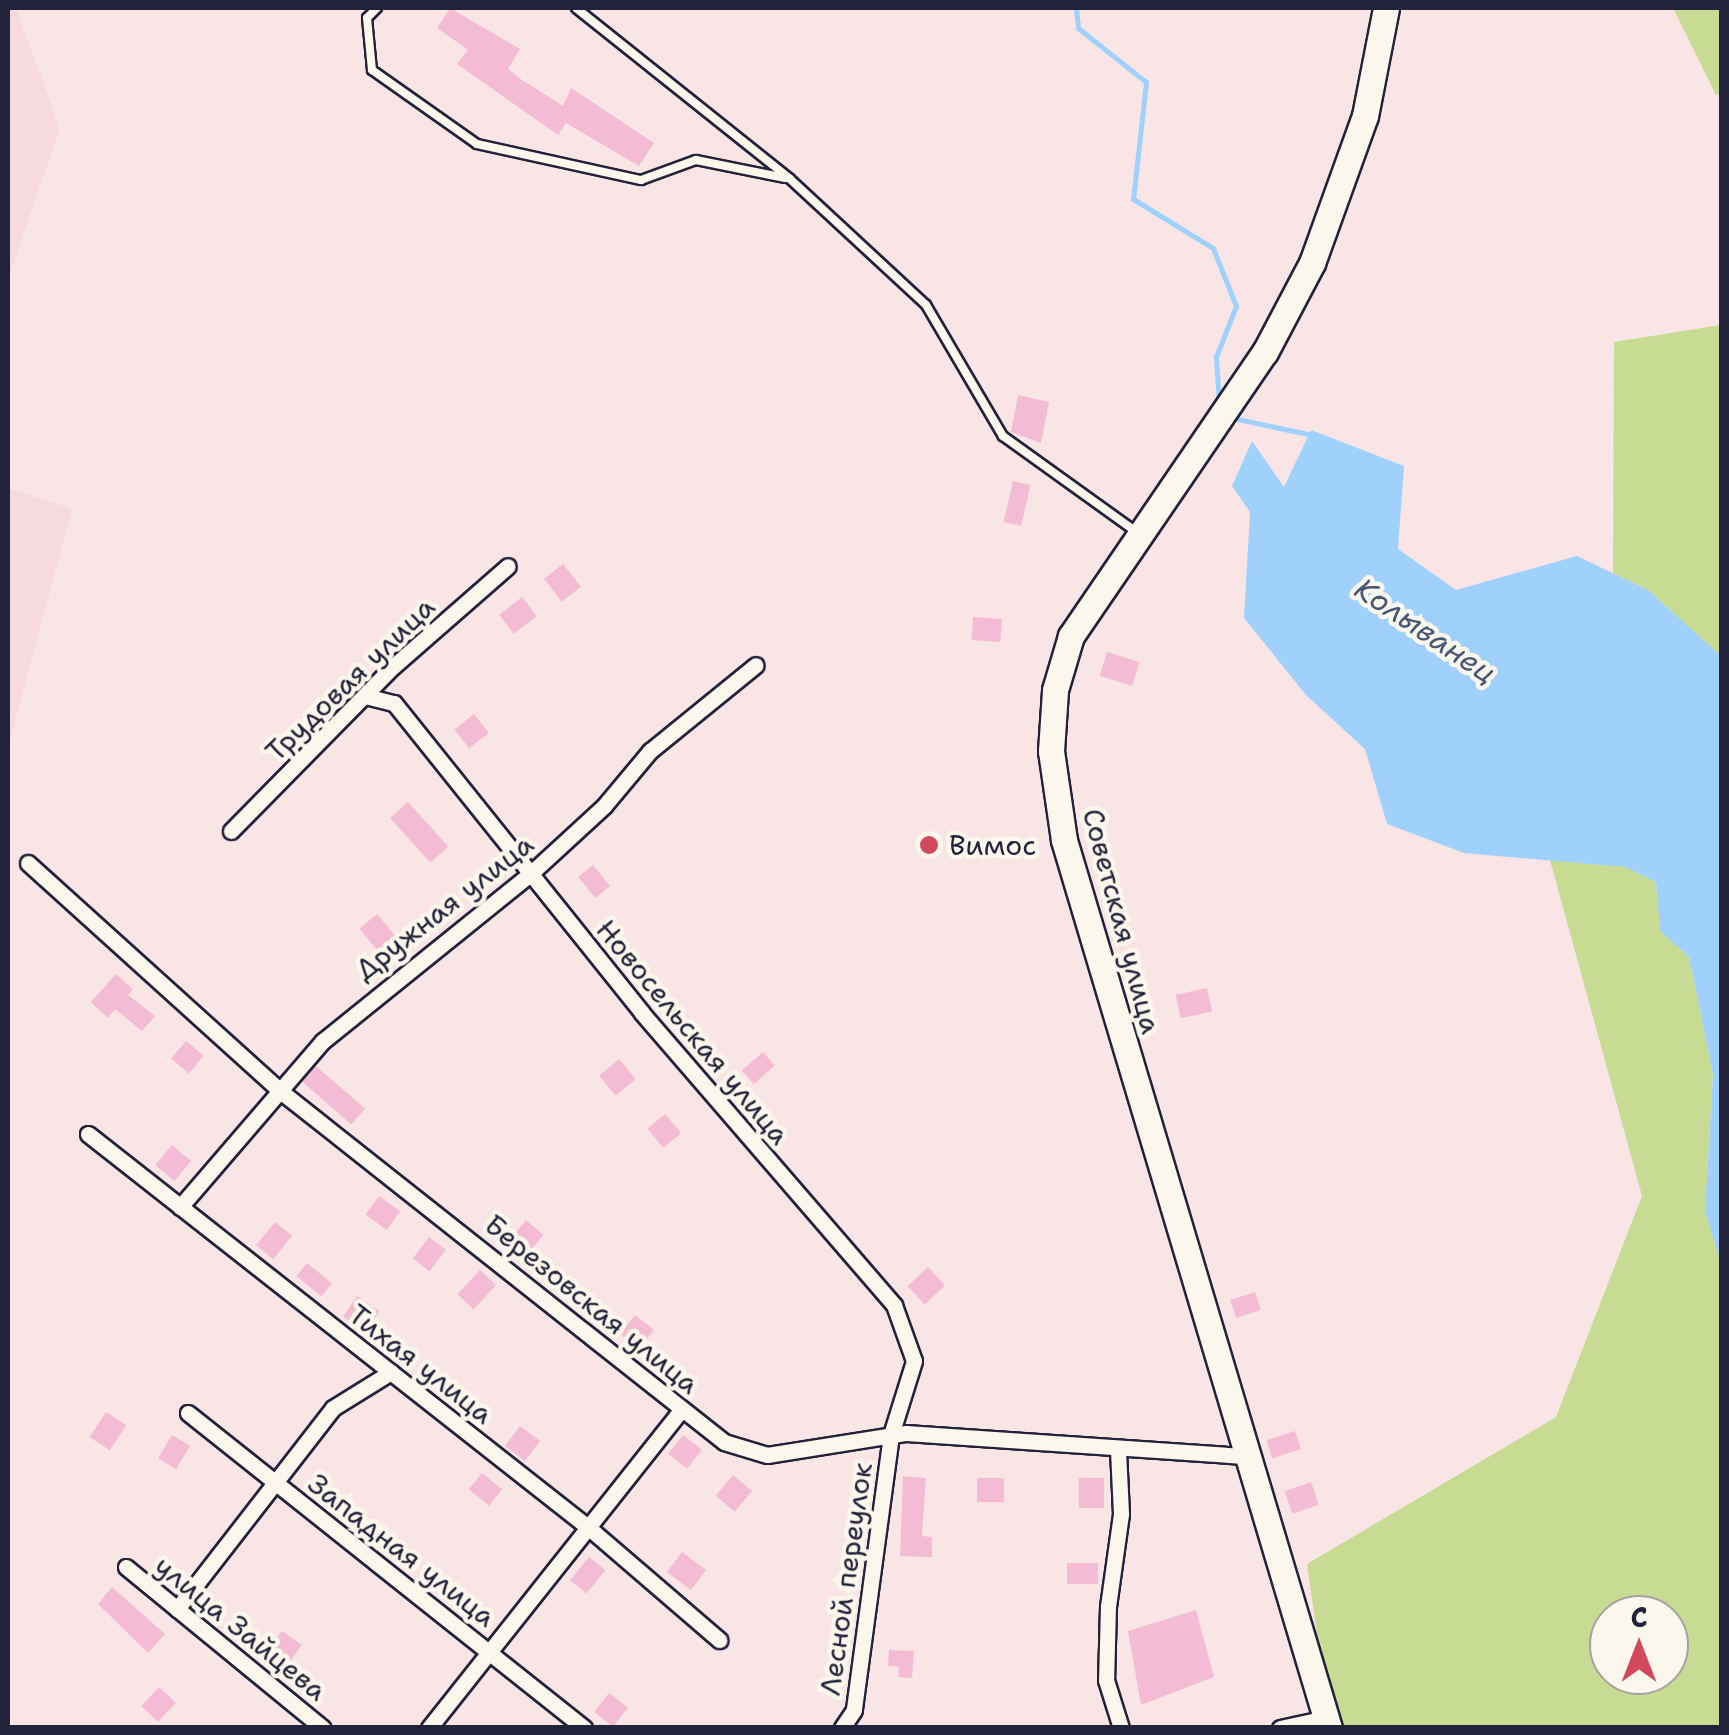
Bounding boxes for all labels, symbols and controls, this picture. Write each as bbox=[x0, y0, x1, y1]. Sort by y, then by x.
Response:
water label: Колыванец bbox=[1348, 571, 1502, 691]
street label: Трудовая улица bbox=[259, 590, 441, 768]
street label: Советская улица bbox=[1076, 805, 1168, 1037]
street label: Дружная улица bbox=[348, 827, 540, 987]
place label: Вимос bbox=[949, 828, 1036, 862]
marker: Вимос bbox=[918, 834, 940, 856]
street label: Новосельская улица bbox=[589, 913, 797, 1151]
street label: Березовская улица bbox=[478, 1207, 706, 1401]
street label: Тихая улица bbox=[342, 1297, 500, 1431]
street label: Лесной переулок bbox=[813, 1460, 879, 1698]
street label: Западная улица bbox=[302, 1466, 502, 1634]
street label: улица Зайцева bbox=[148, 1548, 334, 1708]
north arrow bbox=[1589, 1595, 1689, 1695]
text: С bbox=[1630, 1598, 1648, 1636]

